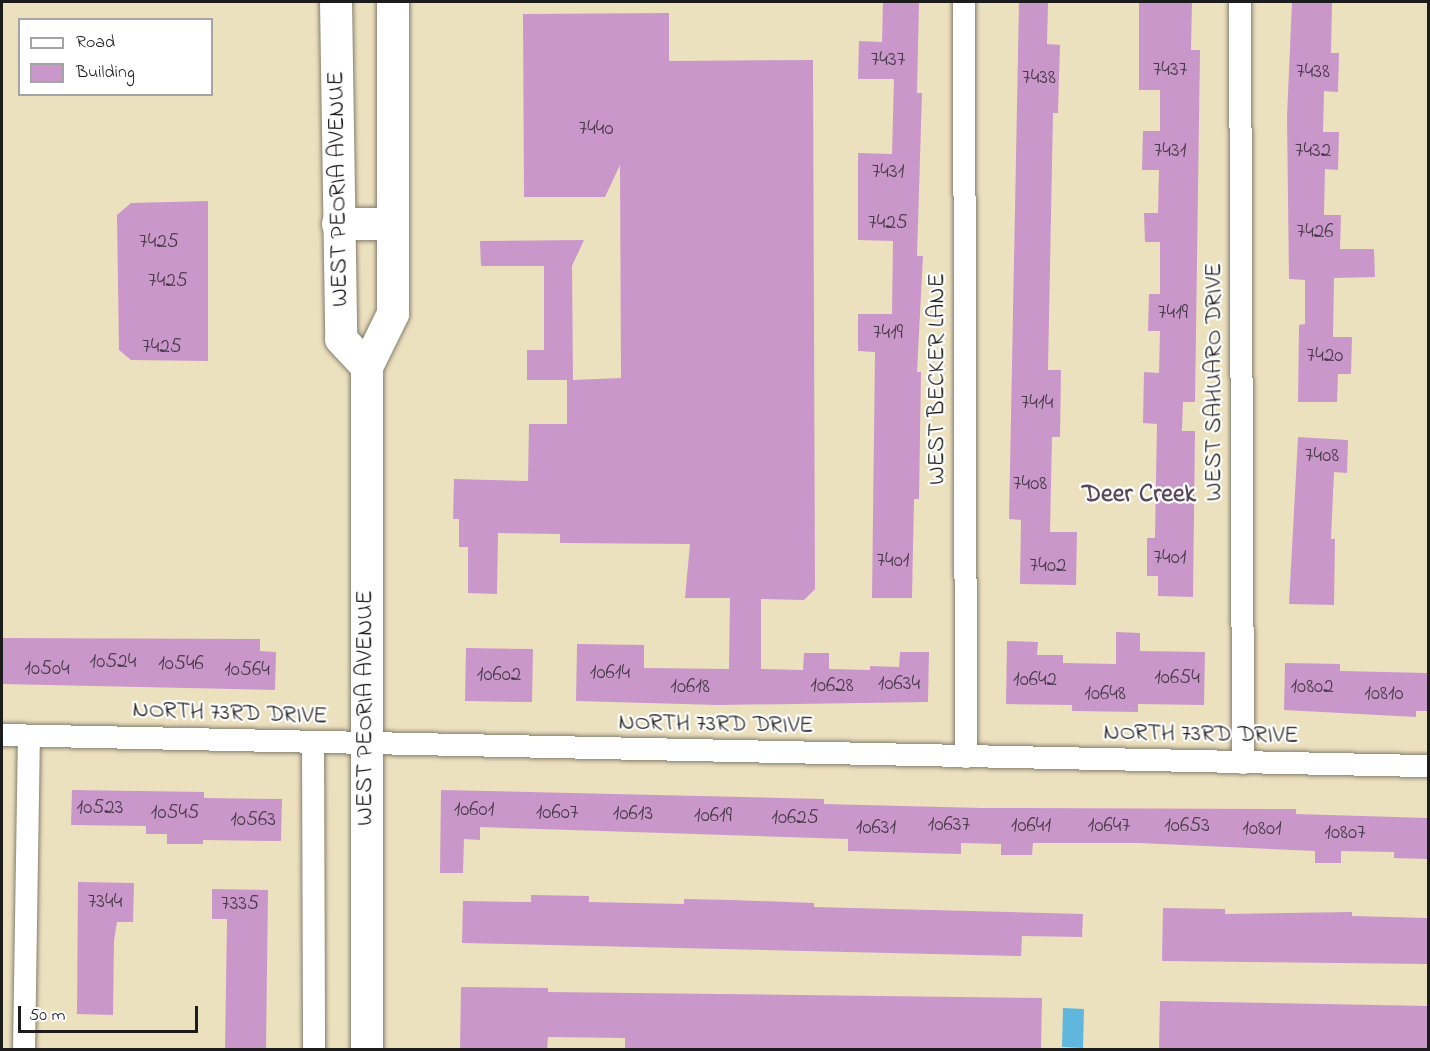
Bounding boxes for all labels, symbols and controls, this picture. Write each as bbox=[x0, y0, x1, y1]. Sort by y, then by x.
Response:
legend bbox=[18, 18, 213, 96]
text: Road bbox=[76, 30, 115, 56]
house number: 7437 bbox=[871, 47, 905, 73]
house number: 7437 bbox=[1153, 57, 1187, 83]
house number: 7438 bbox=[1296, 59, 1330, 85]
text: Building bbox=[76, 60, 135, 86]
house number: 7438 bbox=[1022, 65, 1056, 91]
street label: WEST PEORIA AVENUE bbox=[323, 71, 355, 307]
house number: 7440 bbox=[578, 116, 614, 142]
house number: 7431 bbox=[1154, 138, 1186, 164]
house number: 7432 bbox=[1295, 138, 1331, 164]
house number: 7431 bbox=[872, 159, 904, 185]
house number: 7425 bbox=[868, 210, 908, 236]
house number: 7426 bbox=[1297, 219, 1333, 245]
house number: 7425 bbox=[139, 229, 179, 255]
street label: WEST SAHUARO DRIVE bbox=[1201, 263, 1229, 501]
house number: 7425 bbox=[148, 268, 188, 294]
street label: WEST BECKER LANE bbox=[924, 273, 952, 485]
house number: 7419 bbox=[1158, 300, 1188, 326]
house number: 7419 bbox=[873, 320, 903, 346]
house number: 7425 bbox=[142, 334, 182, 360]
house number: 7420 bbox=[1307, 343, 1343, 369]
house number: 7414 bbox=[1021, 390, 1053, 416]
house number: 7408 bbox=[1305, 443, 1339, 469]
house number: 7408 bbox=[1013, 471, 1047, 497]
district label: Deer Creek bbox=[1082, 480, 1196, 512]
house number: 7401 bbox=[1153, 545, 1187, 571]
house number: 7401 bbox=[876, 548, 910, 574]
house number: 7402 bbox=[1030, 553, 1066, 579]
street label: WEST PEORIA AVENUE bbox=[352, 590, 380, 826]
house number: 10524 bbox=[90, 649, 136, 675]
house number: 10546 bbox=[158, 651, 204, 677]
house number: 10504 bbox=[24, 656, 70, 682]
house number: 10564 bbox=[224, 657, 270, 683]
house number: 10614 bbox=[590, 660, 630, 686]
house number: 10602 bbox=[477, 662, 521, 688]
house number: 10654 bbox=[1154, 665, 1200, 691]
house number: 10642 bbox=[1013, 667, 1057, 693]
house number: 10634 bbox=[878, 671, 920, 697]
house number: 10628 bbox=[810, 673, 854, 699]
house number: 10618 bbox=[670, 674, 710, 700]
house number: 10802 bbox=[1290, 674, 1334, 700]
house number: 10648 bbox=[1084, 681, 1126, 707]
house number: 10810 bbox=[1364, 681, 1404, 707]
street label: NORTH 73RD DRIVE bbox=[132, 696, 328, 732]
street label: NORTH 73RD DRIVE bbox=[618, 709, 814, 741]
street label: NORTH 73RD DRIVE bbox=[1103, 719, 1299, 751]
house number: 10523 bbox=[77, 795, 123, 821]
house number: 10601 bbox=[454, 797, 494, 823]
house number: 10545 bbox=[151, 800, 199, 826]
house number: 10607 bbox=[536, 800, 578, 826]
house number: 10613 bbox=[613, 801, 653, 827]
house number: 10619 bbox=[694, 803, 732, 829]
house number: 10625 bbox=[771, 805, 819, 831]
house number: 10563 bbox=[230, 807, 276, 833]
house number: 10637 bbox=[928, 812, 970, 838]
house number: 10641 bbox=[1011, 813, 1051, 839]
house number: 10647 bbox=[1088, 813, 1130, 839]
house number: 10653 bbox=[1164, 813, 1210, 839]
house number: 10631 bbox=[856, 815, 896, 841]
house number: 10801 bbox=[1242, 816, 1282, 842]
house number: 10807 bbox=[1324, 820, 1366, 846]
house number: 7344 bbox=[88, 889, 122, 915]
house number: 7335 bbox=[221, 891, 259, 917]
scale bar bbox=[21, 994, 201, 1032]
text: 50 m bbox=[29, 1003, 66, 1029]

